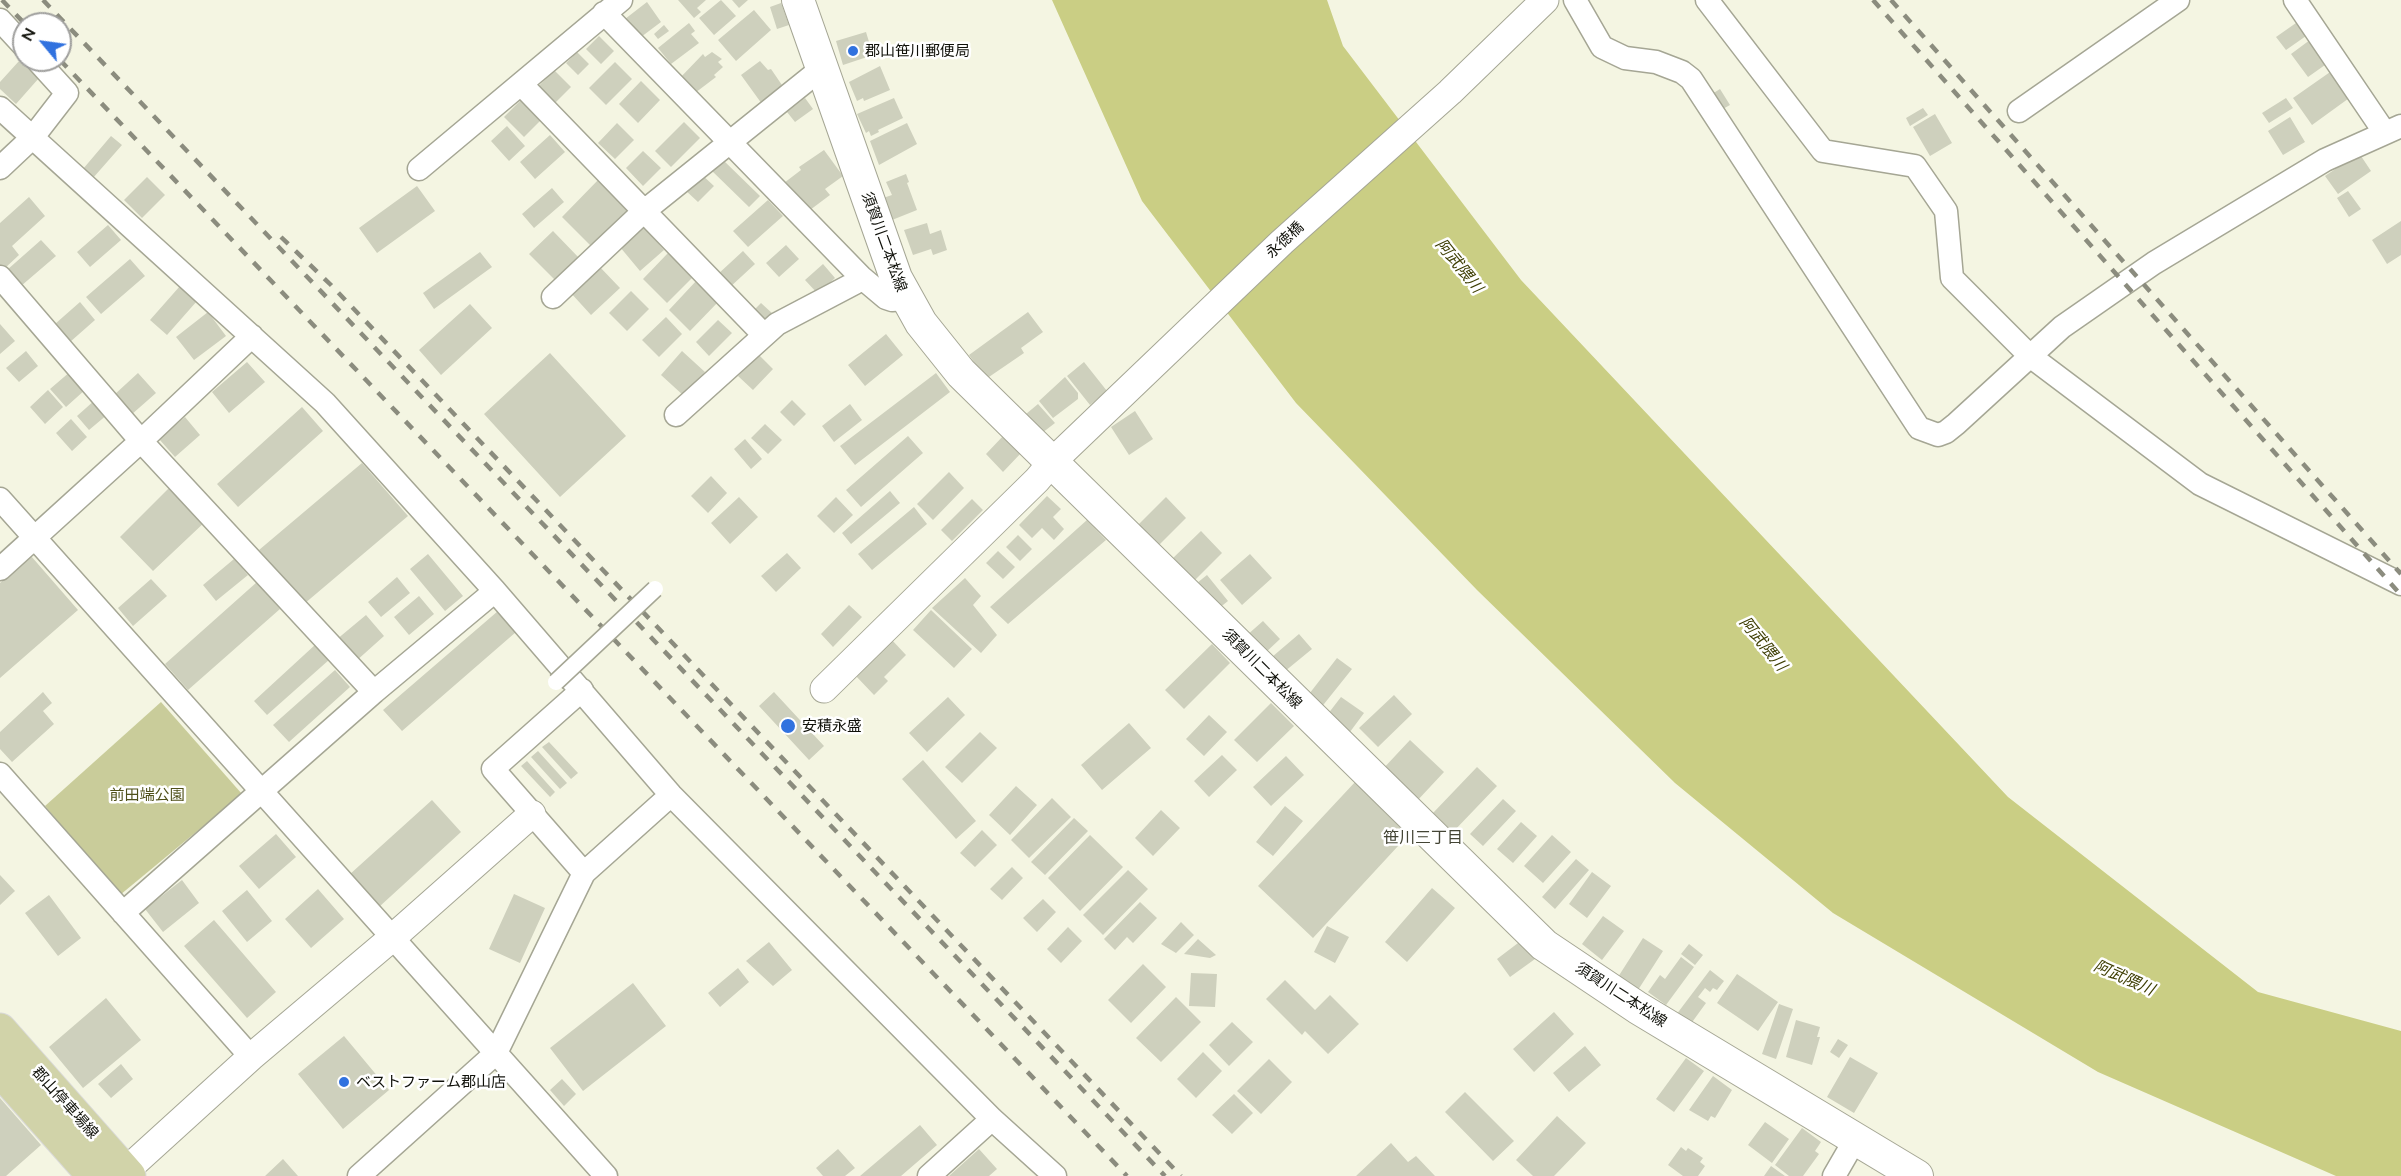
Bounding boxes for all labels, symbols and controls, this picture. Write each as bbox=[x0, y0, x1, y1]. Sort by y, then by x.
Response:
north arrow bbox=[12, 12, 72, 72]
text: N bbox=[16, 24, 40, 44]
place label: 郡山笹川郵便局 bbox=[865, 42, 970, 60]
marker: 郡山笹川郵便局 bbox=[846, 44, 860, 58]
street label: 須賀川二本松線 bbox=[858, 190, 910, 294]
street label: 永徳橋 bbox=[1262, 218, 1308, 262]
water label: 阿武隈川 bbox=[1431, 235, 1487, 297]
water label: 阿武隈川 bbox=[1735, 613, 1791, 675]
street label: 須賀川二本松線 bbox=[1219, 626, 1305, 712]
marker: 安積永盛 bbox=[779, 717, 797, 735]
place label: 安積永盛 bbox=[802, 717, 862, 735]
park label: 前田端公園 bbox=[110, 786, 184, 804]
district label: 笹川三丁目 bbox=[1383, 828, 1463, 848]
water label: 阿武隈川 bbox=[2091, 956, 2157, 1000]
street label: 須賀川二本松線 bbox=[1572, 959, 1670, 1031]
street label: 郡山停車場線 bbox=[28, 1064, 102, 1142]
place label: ベストファーム郡山店 bbox=[356, 1073, 506, 1091]
marker: ベストファーム郡山店 bbox=[337, 1075, 351, 1089]

